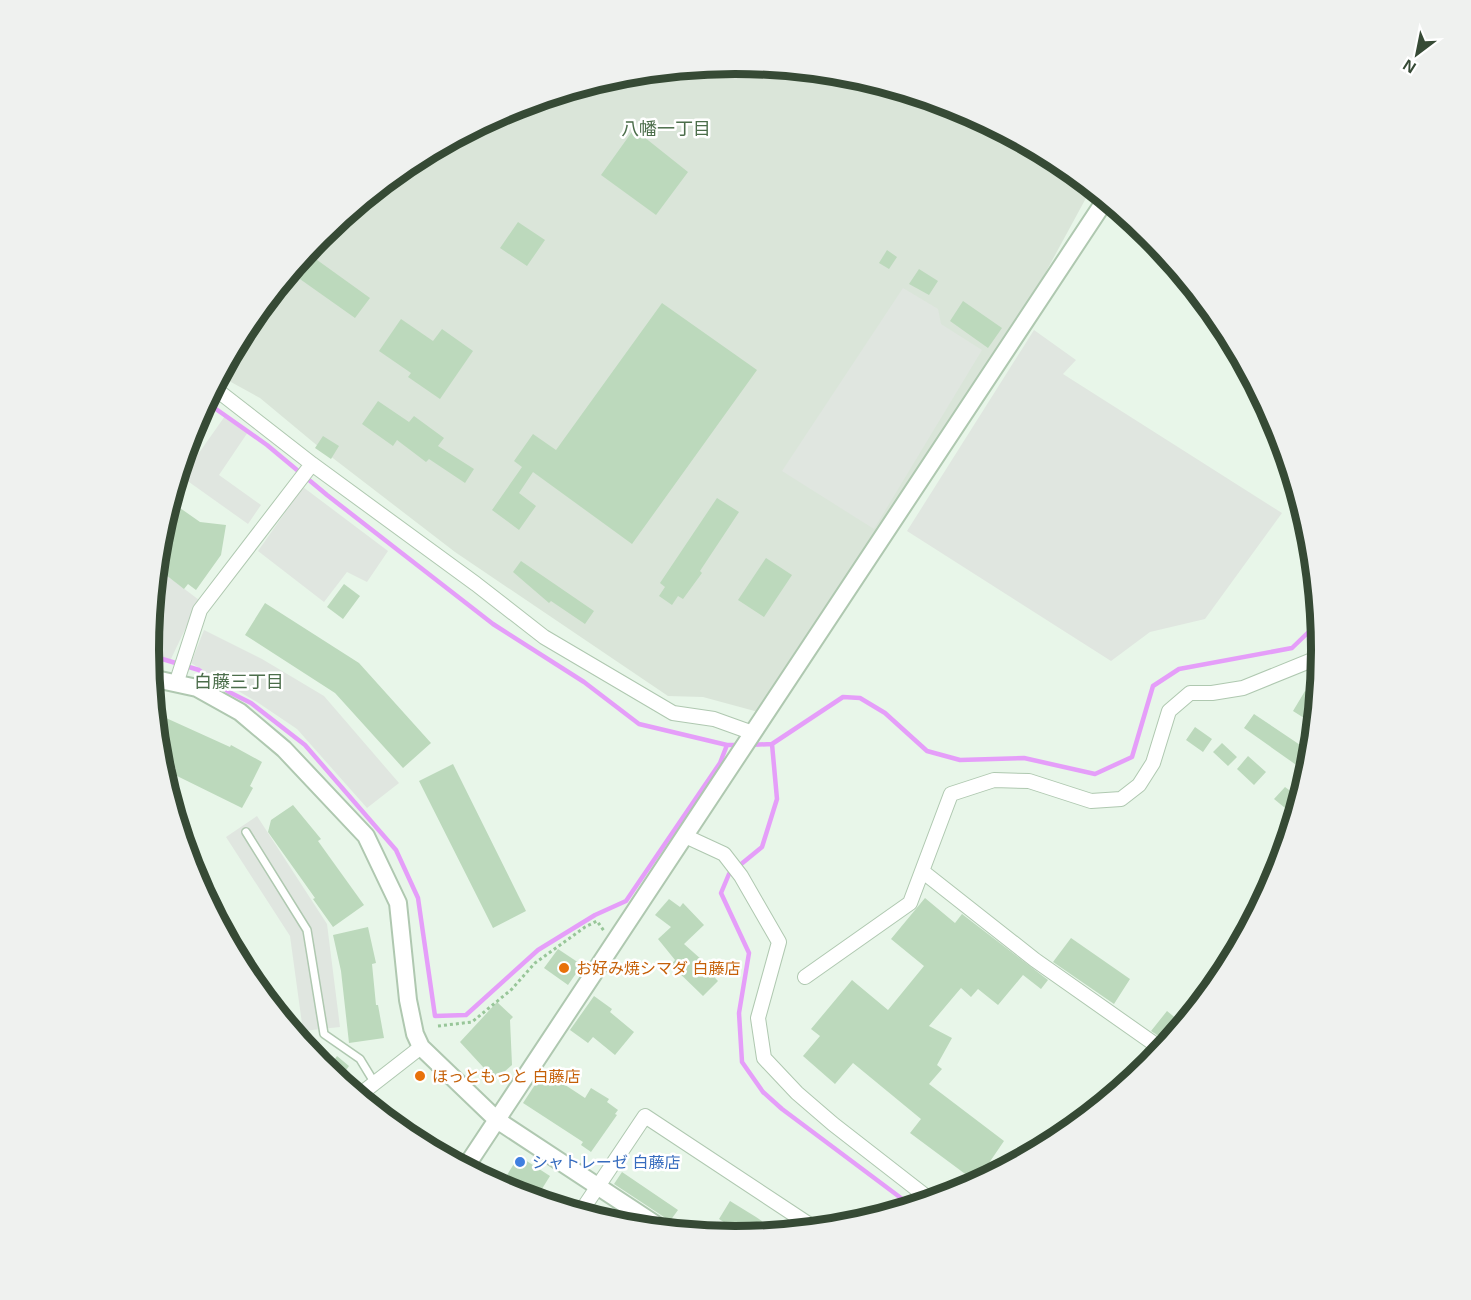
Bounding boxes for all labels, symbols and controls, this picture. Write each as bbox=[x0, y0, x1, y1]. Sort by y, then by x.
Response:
north arrow bbox=[1387, 24, 1447, 84]
text: N bbox=[1400, 56, 1419, 77]
district label: 八幡一丁目 bbox=[621, 119, 711, 139]
district label: 白藤三丁目 bbox=[194, 672, 284, 692]
place label: お好み焼シマダ 白藤店 bbox=[576, 960, 740, 977]
marker: お好み焼シマダ 白藤店 bbox=[557, 961, 571, 975]
place label: ほっともっと 白藤店 bbox=[432, 1068, 580, 1085]
marker: ほっともっと 白藤店 bbox=[413, 1069, 427, 1083]
place label: シャトレーゼ 白藤店 bbox=[532, 1154, 680, 1171]
marker: シャトレーゼ 白藤店 bbox=[513, 1155, 527, 1169]

